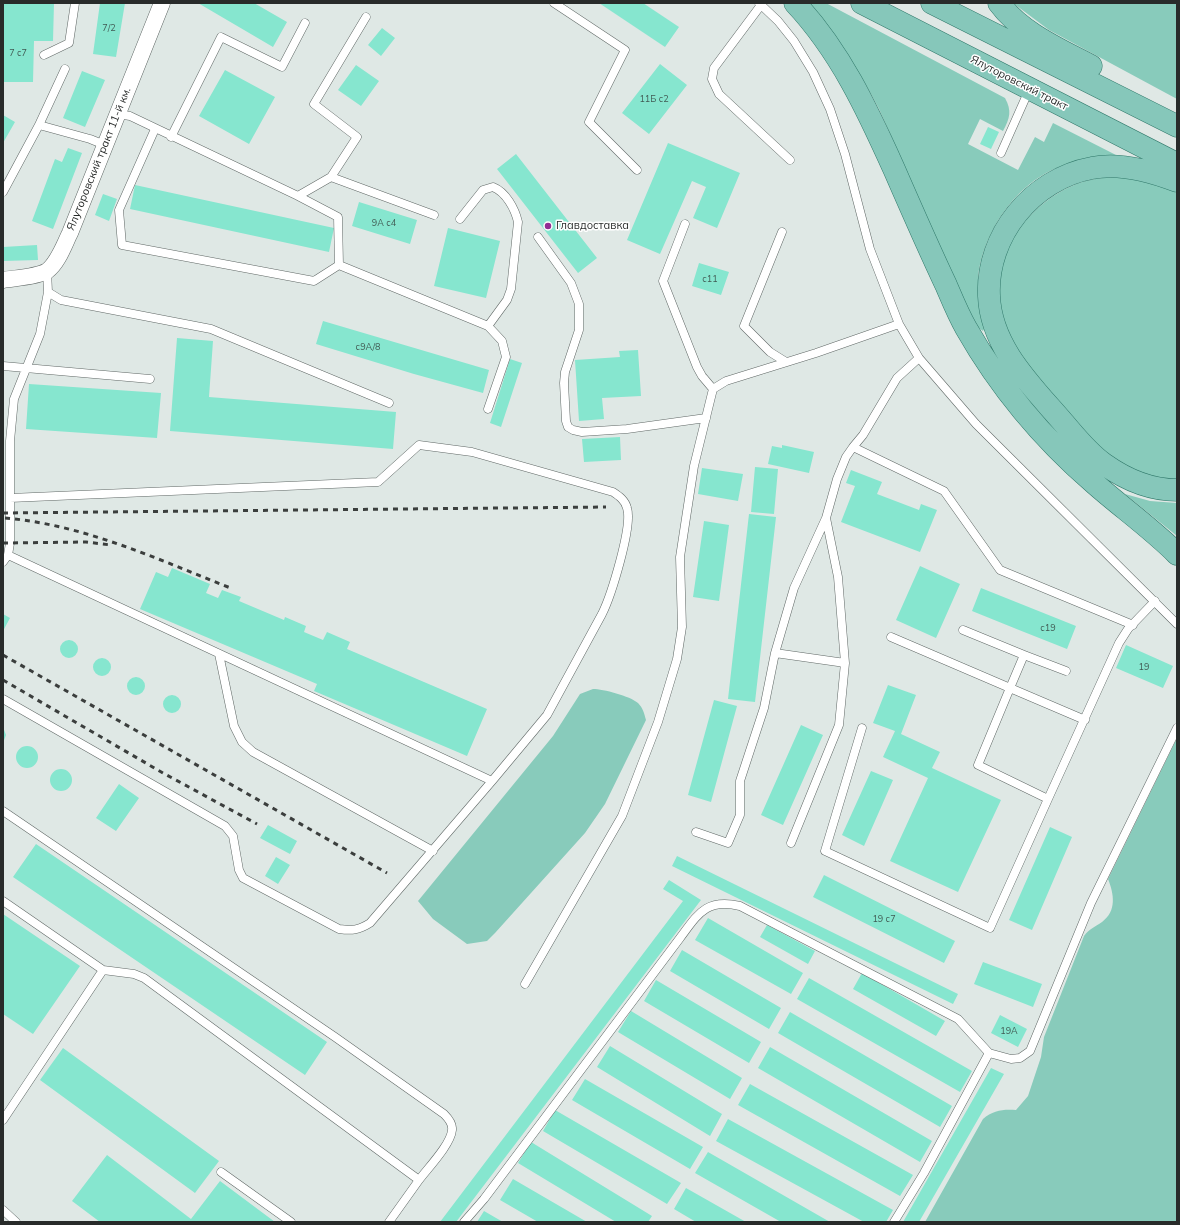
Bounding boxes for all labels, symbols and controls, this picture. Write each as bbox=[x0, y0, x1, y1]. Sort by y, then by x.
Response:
house number: 7/2 bbox=[102, 23, 116, 33]
house number: 7 с7 bbox=[9, 48, 27, 58]
street label: Ялуторовский тракт bbox=[968, 53, 1070, 113]
street label: Ялуторовский тракт 11-й км. bbox=[64, 85, 134, 233]
house number: 11Б с2 bbox=[639, 94, 669, 104]
house number: 9А с4 bbox=[372, 218, 396, 228]
place label: Главдоставка bbox=[556, 219, 629, 233]
marker: Главдоставка bbox=[543, 221, 553, 231]
house number: с11 bbox=[702, 274, 718, 284]
house number: с9А/8 bbox=[356, 342, 380, 352]
house number: с19 bbox=[1040, 623, 1056, 633]
house number: 19 bbox=[1139, 662, 1149, 672]
house number: 19 с7 bbox=[872, 914, 896, 924]
house number: 19А bbox=[1000, 1026, 1018, 1036]

